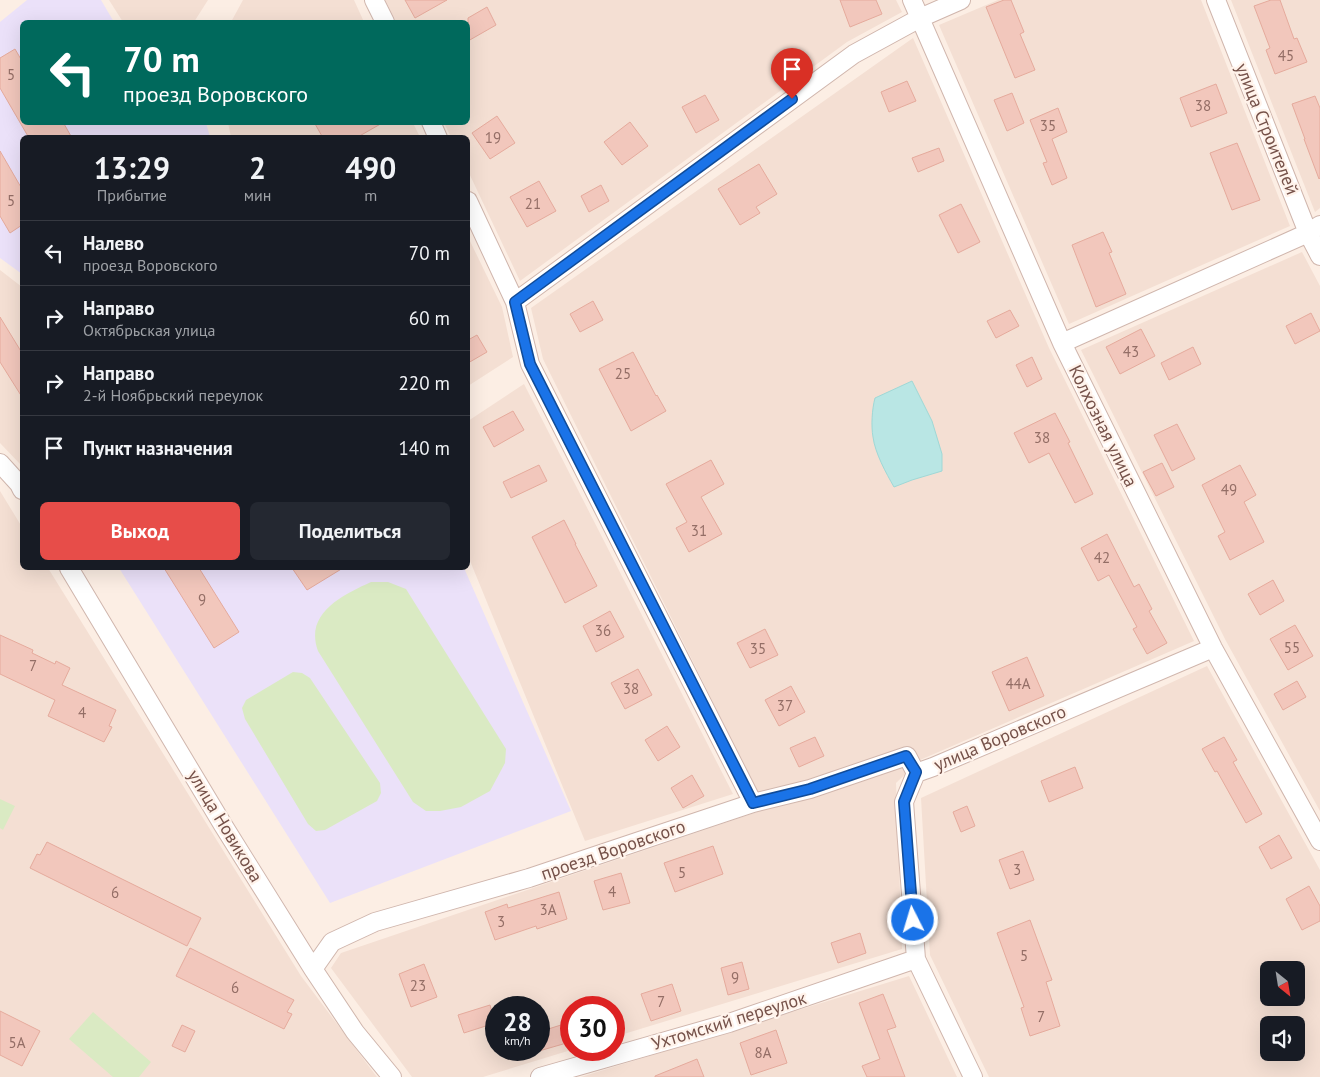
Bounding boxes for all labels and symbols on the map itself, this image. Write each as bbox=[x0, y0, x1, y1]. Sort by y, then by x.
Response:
house number: 45 bbox=[1278, 46, 1294, 65]
pin bbox=[771, 48, 813, 99]
street label: улица Строителей bbox=[1231, 60, 1304, 198]
house number: 5 bbox=[7, 65, 15, 84]
house number: 38 bbox=[1195, 96, 1211, 115]
house number: 35 bbox=[1040, 116, 1056, 135]
house number: 19 bbox=[485, 128, 501, 147]
house number: 5 bbox=[7, 191, 15, 210]
house number: 21 bbox=[525, 194, 541, 213]
house number: 43 bbox=[1123, 342, 1139, 361]
street label: Колхозная улица bbox=[1064, 361, 1143, 490]
house number: 25 bbox=[615, 364, 631, 383]
house number: 38 bbox=[1034, 428, 1050, 447]
house number: 49 bbox=[1221, 480, 1237, 499]
house number: 31 bbox=[691, 521, 707, 540]
house number: 42 bbox=[1094, 548, 1110, 567]
house number: 9 bbox=[198, 590, 206, 609]
house number: 36 bbox=[595, 621, 611, 640]
house number: 55 bbox=[1284, 638, 1300, 657]
house number: 35 bbox=[750, 639, 766, 658]
house number: 7 bbox=[29, 656, 37, 675]
house number: 44А bbox=[1005, 674, 1031, 693]
house number: 38 bbox=[623, 679, 639, 698]
house number: 37 bbox=[777, 696, 793, 715]
street label: улица Воровского bbox=[930, 699, 1069, 776]
house number: 4 bbox=[78, 703, 86, 722]
street label: улица Новикова bbox=[183, 765, 268, 886]
street label: проезд Воровского bbox=[538, 814, 688, 885]
house number: 3 bbox=[1013, 860, 1021, 879]
house number: 5 bbox=[678, 863, 686, 882]
house number: 4 bbox=[608, 882, 616, 901]
house number: 6 bbox=[111, 883, 119, 902]
position arrow bbox=[886, 893, 938, 945]
house number: 3А bbox=[540, 900, 557, 919]
house number: 3 bbox=[497, 912, 505, 931]
house number: 5 bbox=[1020, 946, 1028, 965]
north arrow bbox=[1260, 961, 1305, 1006]
house number: 9 bbox=[731, 968, 739, 987]
house number: 23 bbox=[410, 976, 426, 995]
house number: 6 bbox=[231, 978, 239, 997]
street label: Ухтомский переулок bbox=[649, 986, 809, 1055]
house number: 7 bbox=[657, 992, 665, 1011]
speed limit sign: 30 bbox=[560, 996, 625, 1061]
house number: 7 bbox=[1037, 1007, 1045, 1026]
house number: 5А bbox=[9, 1033, 26, 1052]
house number: 8А bbox=[755, 1043, 772, 1062]

